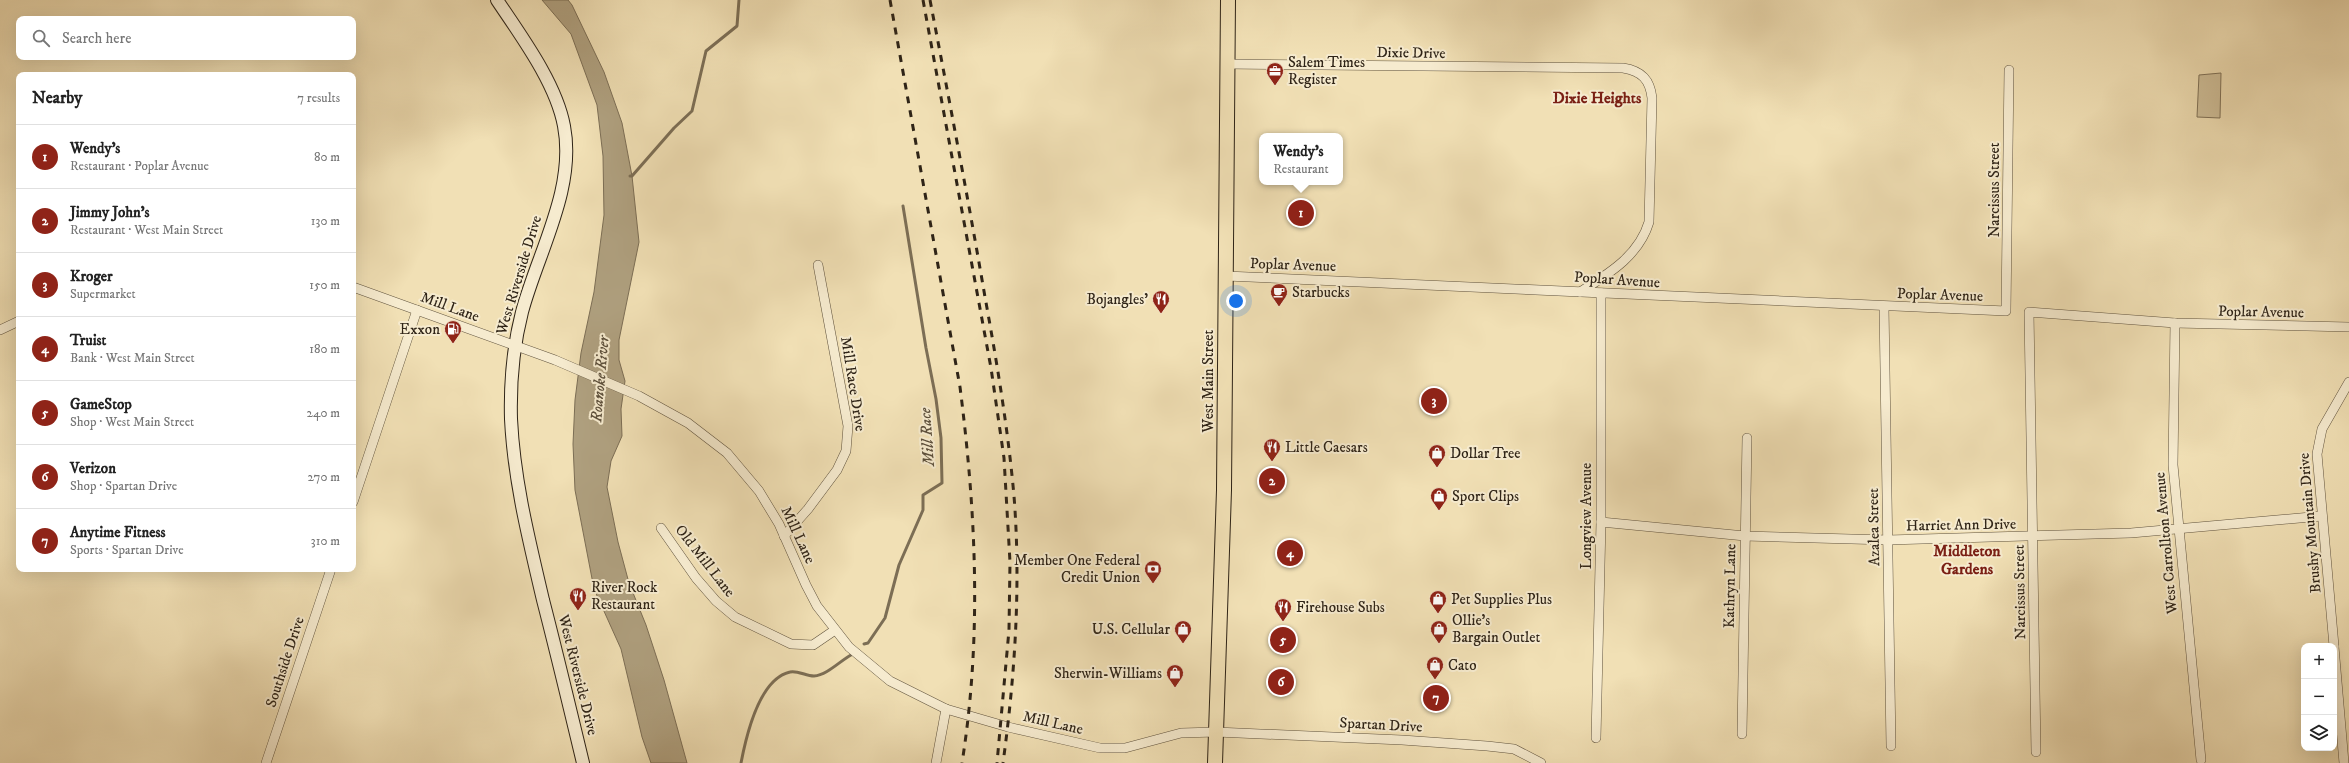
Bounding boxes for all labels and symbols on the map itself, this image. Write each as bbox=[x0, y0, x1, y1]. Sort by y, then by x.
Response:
street label: Dixie Drive bbox=[1376, 43, 1446, 63]
place label: Salem Times Register bbox=[1288, 53, 1365, 89]
office icon: Salem Times Register bbox=[1265, 61, 1285, 86]
district label: Dixie Heights bbox=[1553, 88, 1642, 108]
street label: Narcissus Street bbox=[1985, 142, 2004, 238]
pin: 1 bbox=[1288, 198, 1314, 228]
street label: West Riverside Drive bbox=[492, 213, 546, 338]
street label: Poplar Avenue bbox=[1250, 254, 1336, 276]
street label: Poplar Avenue bbox=[1573, 268, 1661, 292]
cafe icon: Starbucks bbox=[1269, 282, 1289, 307]
place label: Starbucks bbox=[1292, 283, 1350, 302]
street label: Poplar Avenue bbox=[1897, 284, 1983, 306]
street label: Mill Lane bbox=[418, 288, 482, 326]
restaurant icon: Bojangles' bbox=[1151, 289, 1171, 314]
place label: Bojangles' bbox=[1087, 290, 1148, 309]
your location bbox=[1226, 291, 1246, 311]
street label: Poplar Avenue bbox=[2218, 302, 2304, 322]
fuel station icon: Exxon bbox=[443, 319, 463, 344]
place label: Exxon bbox=[400, 320, 440, 339]
street label: West Main Street bbox=[1199, 329, 1218, 433]
water label: Roanoke River bbox=[586, 334, 614, 424]
street label: Mill Race Drive bbox=[836, 335, 870, 433]
pin: 3 bbox=[1421, 386, 1447, 416]
water label: Mill Race bbox=[915, 407, 939, 468]
restaurant icon: Little Caesars bbox=[1262, 437, 1282, 462]
place label: Little Caesars bbox=[1285, 438, 1368, 457]
shop icon: Dollar Tree bbox=[1427, 443, 1447, 468]
place label: Dollar Tree bbox=[1450, 444, 1520, 463]
street label: Brushy Mountain Drive bbox=[2294, 452, 2326, 594]
street label: Longview Avenue bbox=[1577, 463, 1596, 569]
pin: 2 bbox=[1259, 466, 1285, 496]
street label: West Carrollton Avenue bbox=[2150, 471, 2182, 616]
shop icon: Sport Clips bbox=[1429, 486, 1449, 511]
place label: Sport Clips bbox=[1452, 487, 1519, 506]
street label: Azalea Street bbox=[1864, 488, 1884, 566]
street label: Mill Lane bbox=[777, 503, 819, 567]
street label: Harriet Ann Drive bbox=[1906, 515, 2016, 535]
street label: Old Mill Lane bbox=[671, 521, 739, 601]
pin: 4 bbox=[1277, 538, 1303, 568]
district label: Middleton Gardens bbox=[1933, 541, 2001, 579]
street label: Kathryn Lane bbox=[1720, 544, 1740, 628]
street label: Narcissus Street bbox=[2010, 544, 2030, 640]
place label: Member One Federal Credit Union bbox=[1014, 551, 1140, 587]
bank icon: Member One Federal Credit Union bbox=[1143, 559, 1163, 584]
place label: River Rock Restaurant bbox=[591, 578, 658, 614]
restaurant icon: River Rock Restaurant bbox=[568, 586, 588, 611]
shop icon: Pet Supplies Plus bbox=[1428, 589, 1448, 614]
place label: Pet Supplies Plus bbox=[1451, 590, 1552, 609]
restaurant icon: Firehouse Subs bbox=[1273, 597, 1293, 622]
place label: Firehouse Subs bbox=[1296, 598, 1385, 617]
place label: Ollie's Bargain Outlet bbox=[1452, 611, 1540, 647]
street label: West Riverside Drive bbox=[554, 612, 602, 737]
street label: Southside Drive bbox=[261, 614, 309, 710]
shop icon: U.S. Cellular bbox=[1173, 619, 1193, 644]
shop icon: Ollie's Bargain Outlet bbox=[1429, 619, 1449, 644]
place label: U.S. Cellular bbox=[1092, 620, 1170, 639]
pin: 5 bbox=[1270, 625, 1296, 655]
shop icon: Cato bbox=[1425, 655, 1445, 680]
place label: Cato bbox=[1448, 656, 1476, 675]
shop icon: Sherwin-Williams bbox=[1165, 663, 1185, 688]
place label: Sherwin-Williams bbox=[1054, 664, 1162, 683]
pin: 6 bbox=[1268, 667, 1294, 697]
pin: 7 bbox=[1423, 683, 1449, 713]
street label: Mill Lane bbox=[1021, 707, 1085, 739]
street label: Spartan Drive bbox=[1339, 713, 1423, 737]

